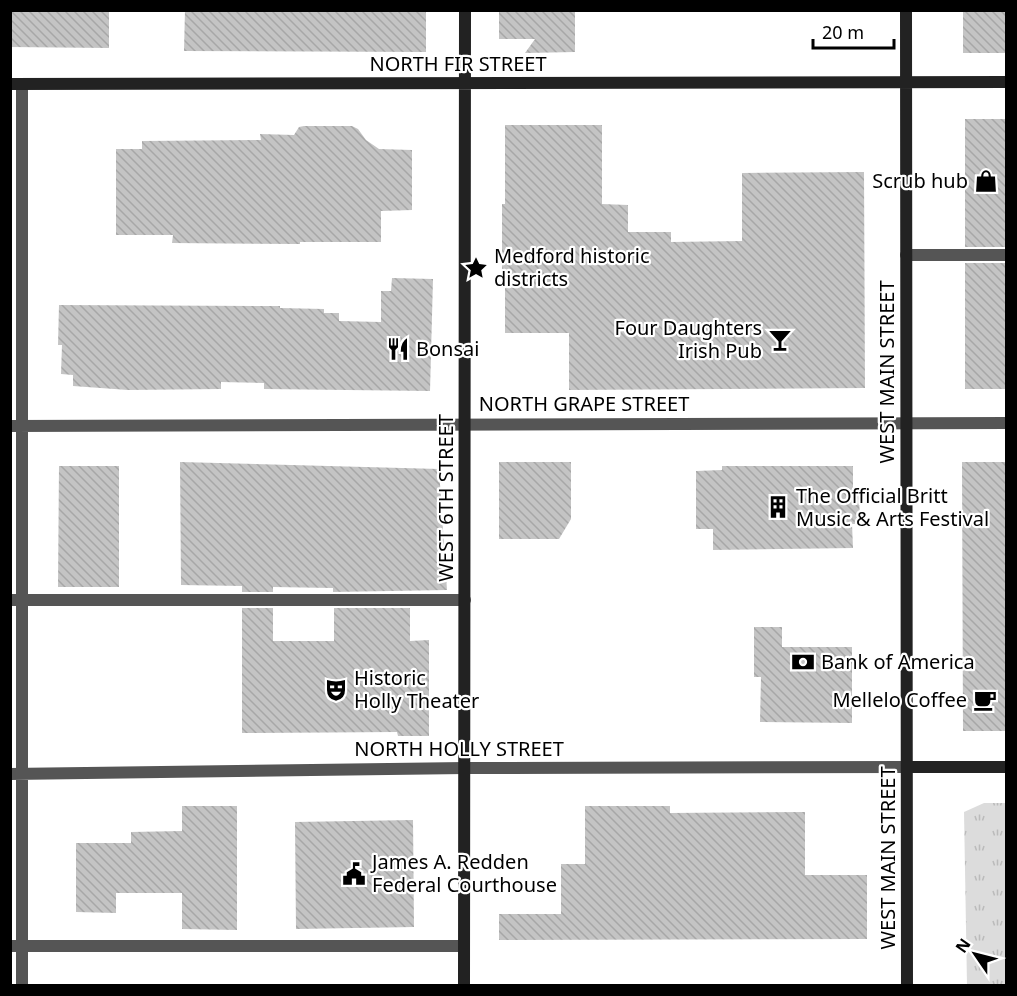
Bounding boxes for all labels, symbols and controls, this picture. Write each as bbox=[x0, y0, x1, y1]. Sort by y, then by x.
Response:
scale bar bbox=[813, 12, 894, 50]
text: 20 m bbox=[822, 20, 864, 44]
street label: NORTH FIR STREET bbox=[369, 50, 547, 77]
place label: Scrub hub bbox=[872, 167, 968, 194]
shop icon: Scrub hub bbox=[973, 168, 999, 194]
place label: Medford historic districts bbox=[494, 242, 650, 292]
place icon: Medford historic districts bbox=[463, 255, 489, 281]
street label: WEST MAIN STREET bbox=[873, 280, 900, 464]
place label: Four Daughters Irish Pub bbox=[615, 314, 762, 364]
bar icon: Four Daughters Irish Pub bbox=[767, 327, 793, 353]
place label: Bonsai bbox=[416, 335, 479, 362]
restaurant icon: Bonsai bbox=[385, 336, 411, 362]
street label: NORTH GRAPE STREET bbox=[479, 390, 689, 417]
street label: WEST 6TH STREET bbox=[432, 414, 459, 582]
place label: The Official Britt Music & Arts Festival bbox=[796, 482, 989, 532]
building icon: The Official Britt Music & Arts Festival bbox=[765, 494, 791, 520]
place label: Bank of America bbox=[821, 648, 975, 675]
bank icon: Bank of America bbox=[790, 649, 816, 675]
place label: Historic Holly Theater bbox=[354, 664, 479, 714]
theatre icon: Historic Holly Theater bbox=[323, 677, 349, 703]
place label: Mellelo Coffee bbox=[832, 686, 967, 713]
cafe icon: Mellelo Coffee bbox=[972, 687, 998, 713]
street label: NORTH HOLLY STREET bbox=[354, 735, 564, 762]
street label: WEST MAIN STREET bbox=[874, 766, 901, 950]
place label: James A. Redden Federal Courthouse bbox=[370, 848, 557, 898]
public building icon: James A. Redden Federal Courthouse bbox=[341, 861, 367, 887]
north arrow bbox=[945, 924, 1005, 984]
text: N bbox=[950, 934, 975, 957]

